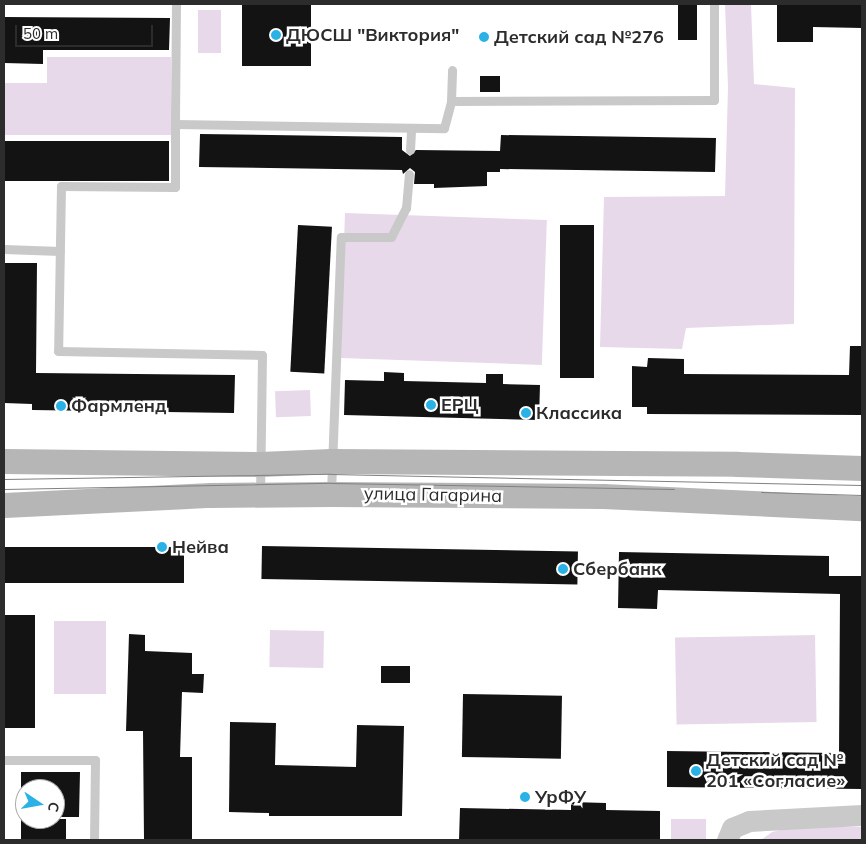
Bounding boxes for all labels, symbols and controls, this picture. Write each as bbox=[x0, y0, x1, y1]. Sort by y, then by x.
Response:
scale bar bbox=[18, 15, 155, 47]
text: 50 m bbox=[23, 24, 58, 43]
place label: ДЮСШ "Виктория" bbox=[286, 24, 459, 46]
place label: Детский сад №276 bbox=[494, 26, 664, 48]
marker: ДЮСШ "Виктория" bbox=[270, 29, 282, 41]
marker: Детский сад №276 bbox=[478, 31, 490, 43]
place label: ЕРЦ bbox=[441, 394, 478, 416]
place label: Фармленд bbox=[71, 395, 166, 417]
marker: ЕРЦ bbox=[425, 399, 437, 411]
marker: Фармленд bbox=[55, 400, 67, 412]
place label: Классика bbox=[536, 402, 622, 424]
marker: Классика bbox=[520, 407, 532, 419]
street label: улица Гагарина bbox=[364, 483, 502, 507]
place label: Нейва bbox=[172, 536, 229, 558]
marker: Нейва bbox=[156, 541, 168, 553]
place label: Сбербанк bbox=[573, 558, 662, 580]
marker: Сбербанк bbox=[557, 563, 569, 575]
place label: Детский сад № 201 «Согласие» bbox=[706, 750, 845, 792]
marker: Детский сад № 201 «Согласие» bbox=[690, 765, 702, 777]
north arrow bbox=[15, 779, 65, 829]
place label: УрФУ bbox=[535, 786, 586, 808]
marker: УрФУ bbox=[519, 791, 531, 803]
text: С bbox=[44, 800, 63, 813]

